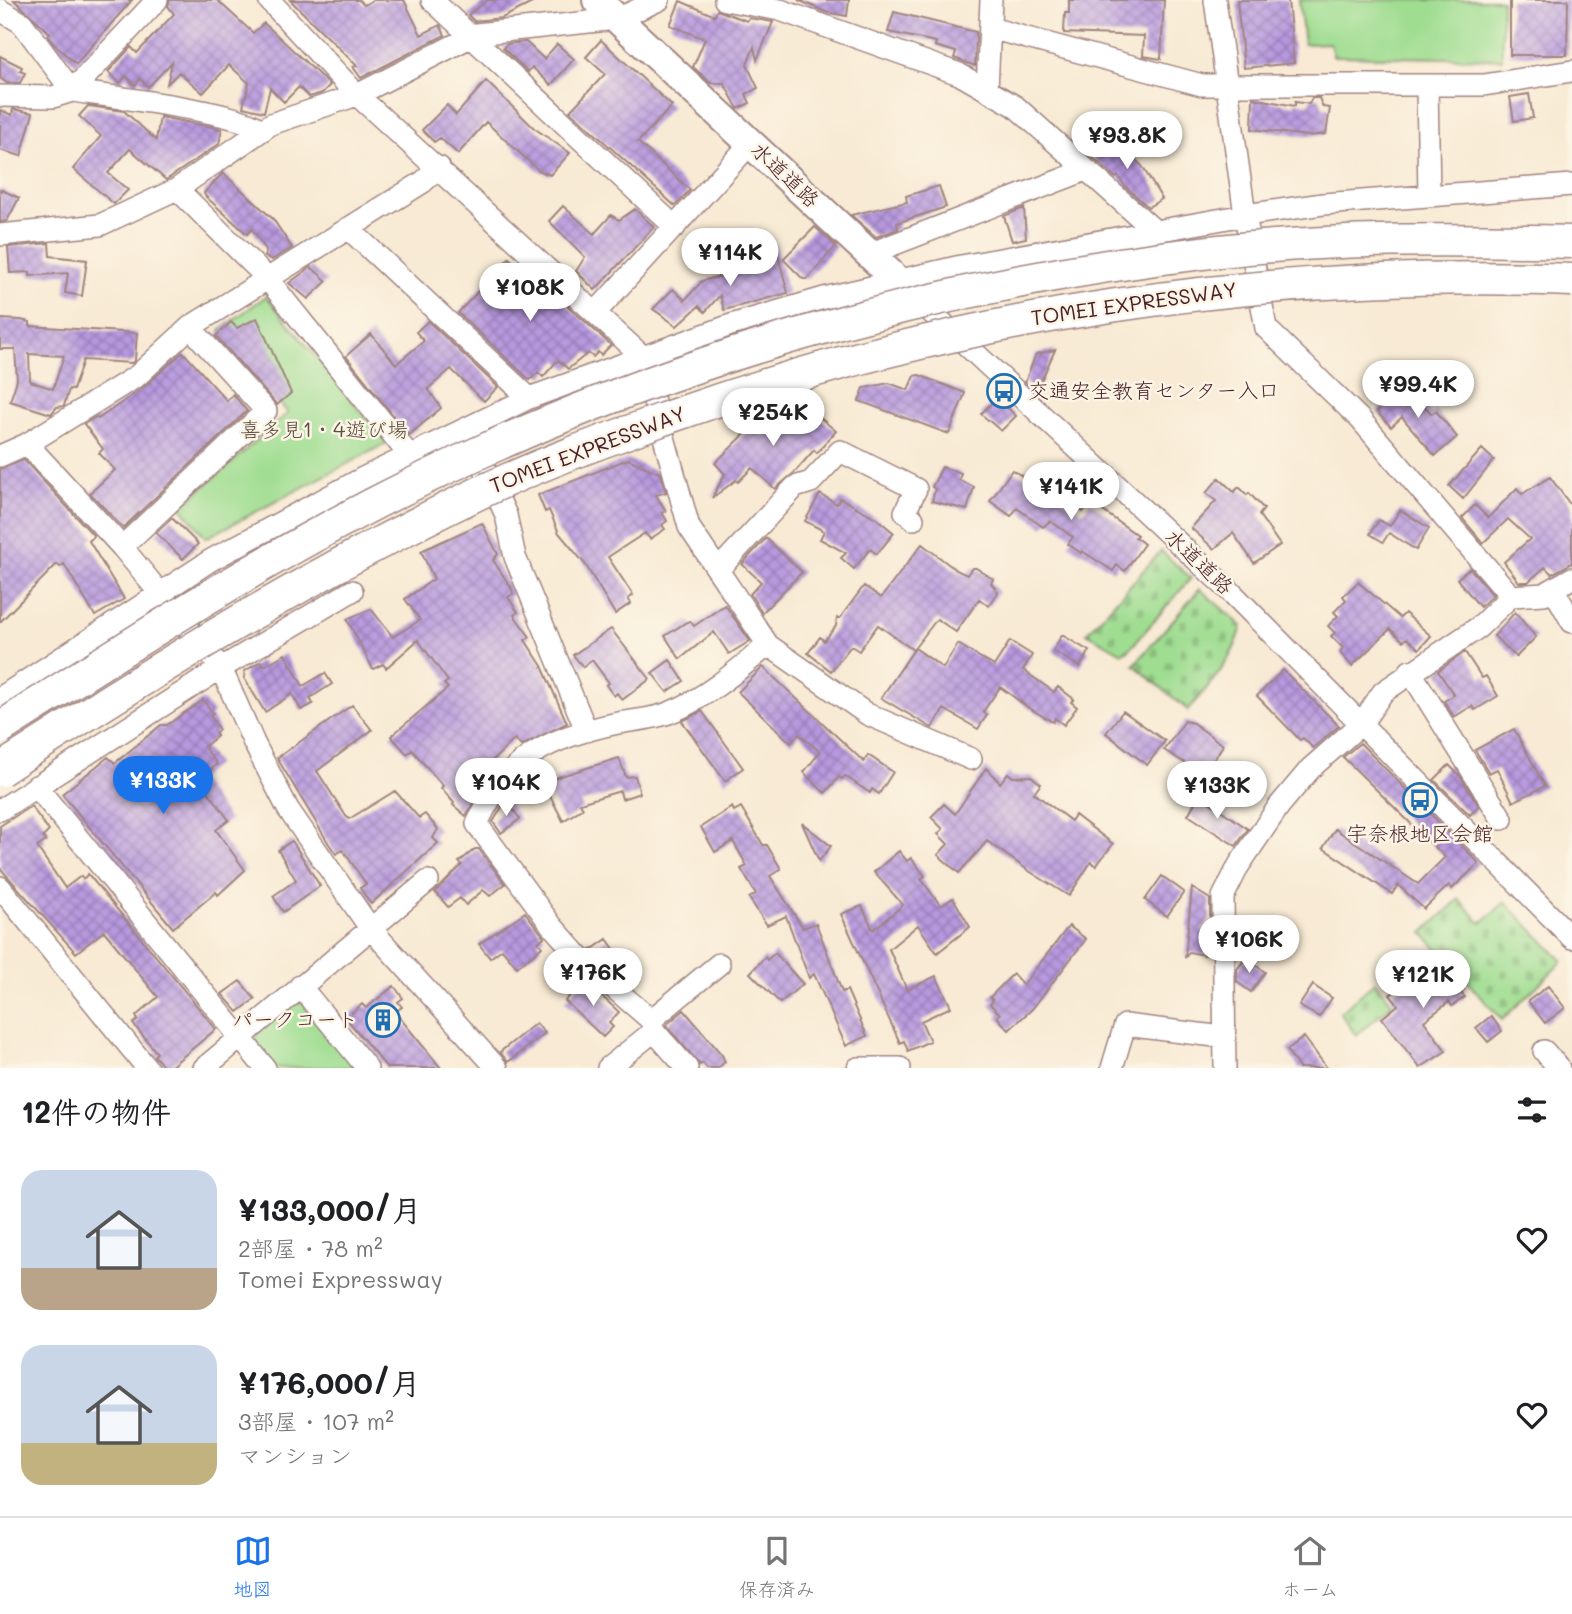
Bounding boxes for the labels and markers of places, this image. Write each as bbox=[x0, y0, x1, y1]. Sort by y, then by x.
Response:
pin: ¥93.8K bbox=[1070, 111, 1184, 171]
pin: ¥114K bbox=[681, 229, 779, 288]
pin: ¥108K bbox=[481, 264, 579, 323]
pin: ¥99.4K bbox=[1361, 360, 1475, 420]
bus stop icon: 交通安全教育センター入口 bbox=[985, 372, 1023, 410]
place label: 交通安全教育センター入口 bbox=[1028, 376, 1279, 403]
pin: ¥254K bbox=[724, 388, 822, 448]
pin: ¥141K bbox=[1022, 462, 1120, 522]
pin: ¥133K bbox=[114, 756, 212, 816]
pin: ¥104K bbox=[457, 758, 555, 818]
pin: ¥133K bbox=[1168, 762, 1266, 821]
bus stop icon: 宇奈根地区会館 bbox=[1401, 781, 1439, 819]
place label: 宇奈根地区会館 bbox=[1347, 819, 1494, 846]
pin: ¥106K bbox=[1200, 916, 1298, 975]
pin: ¥176K bbox=[544, 948, 642, 1008]
pin: ¥121K bbox=[1374, 950, 1472, 1010]
building icon: パークコート bbox=[364, 1001, 402, 1039]
place label: パークコート bbox=[232, 1005, 358, 1032]

